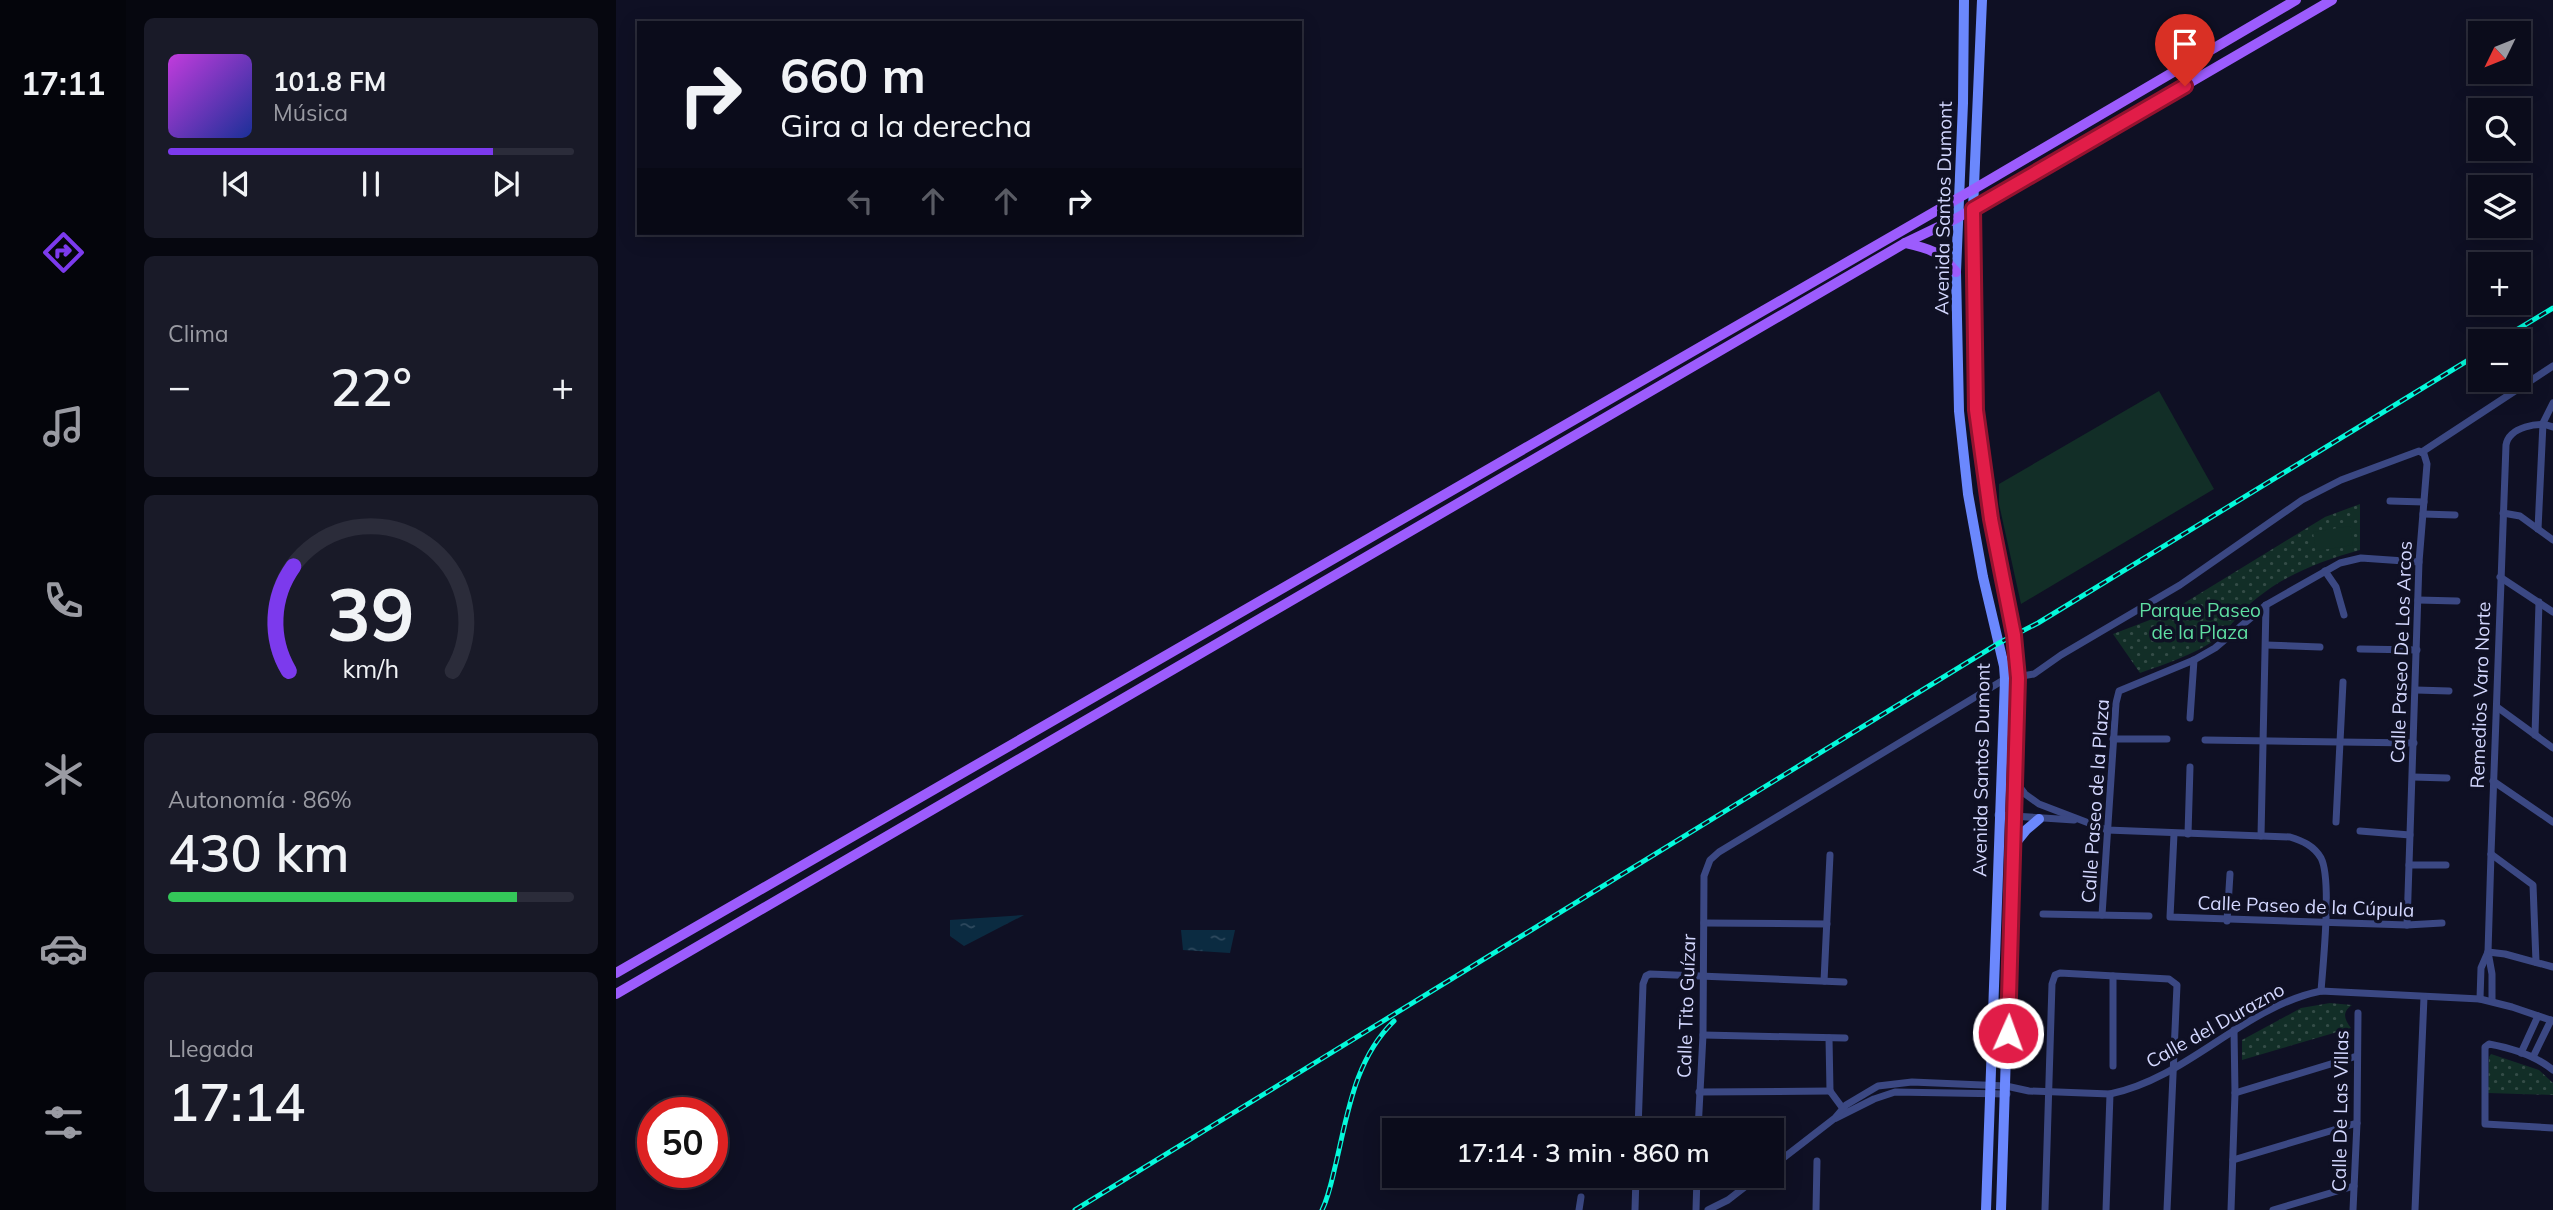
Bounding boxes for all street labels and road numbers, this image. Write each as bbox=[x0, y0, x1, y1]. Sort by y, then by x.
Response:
street label: Avenida Santos Dumont bbox=[1929, 101, 1957, 315]
street label: Calle Paseo De Los Arcos bbox=[2385, 540, 2417, 764]
street label: Remedios Varo Norte bbox=[2465, 601, 2495, 789]
street label: Avenida Santos Dumont bbox=[1967, 663, 1995, 877]
street label: Calle Paseo de la Plaza bbox=[2076, 698, 2114, 904]
street label: Calle Paseo de la Cúpula bbox=[2197, 890, 2415, 922]
street label: Calle Tito Guízar bbox=[1671, 933, 1701, 1078]
street label: Calle del Durazno bbox=[2141, 977, 2289, 1073]
street label: Calle De Las Villas bbox=[2327, 1030, 2353, 1192]

